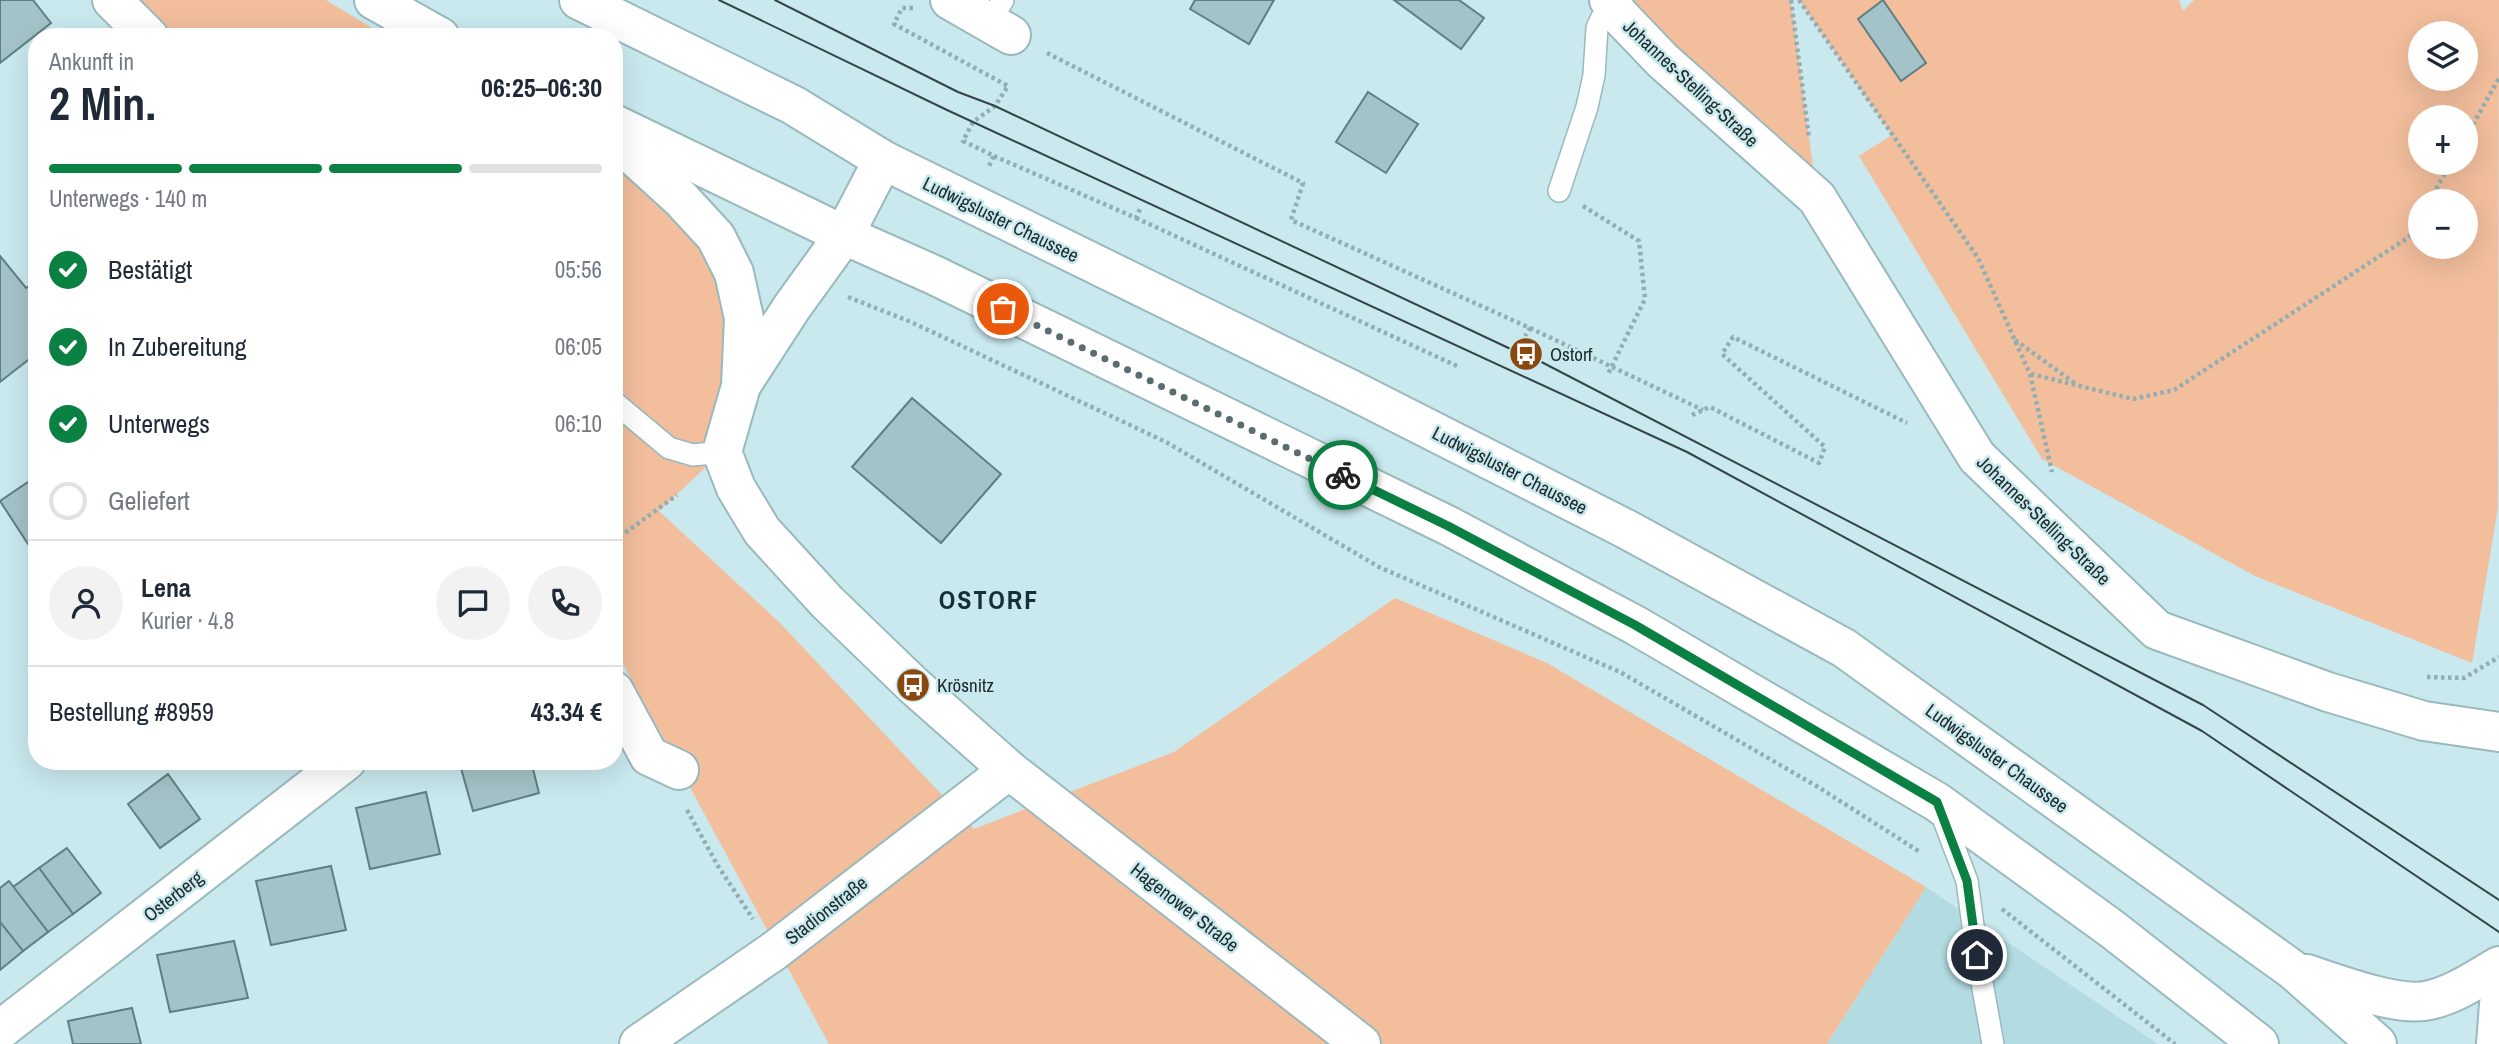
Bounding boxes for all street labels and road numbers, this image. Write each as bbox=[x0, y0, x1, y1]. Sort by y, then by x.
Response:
street label: Johannes-Stelling-Straße bbox=[1618, 13, 1764, 153]
street label: Ludwigsluster Chaussee bbox=[919, 170, 1083, 268]
street label: Ludwigsluster Chaussee bbox=[1428, 420, 1592, 520]
street label: Johannes-Stelling-Straße bbox=[1971, 449, 2117, 591]
street label: Ludwigsluster Chaussee bbox=[1920, 697, 2074, 819]
street label: Hagenower Straße bbox=[1125, 857, 1245, 957]
street label: Osterberg bbox=[138, 864, 209, 928]
street label: Stadionstraße bbox=[779, 870, 873, 950]

